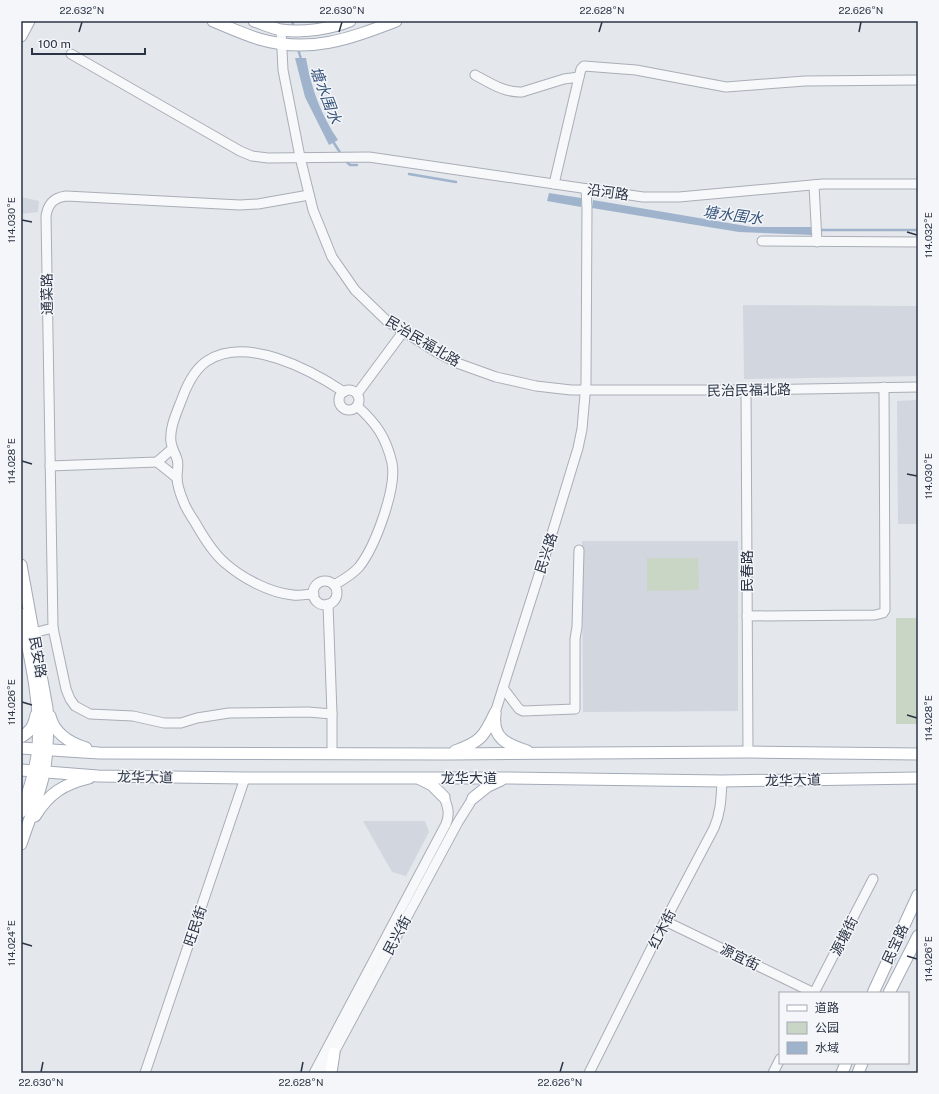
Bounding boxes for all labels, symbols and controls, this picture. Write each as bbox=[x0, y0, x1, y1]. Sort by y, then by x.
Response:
text: 22.632°N bbox=[60, 4, 104, 16]
text: 22.630°N bbox=[320, 4, 364, 16]
text: 22.628°N bbox=[579, 4, 625, 16]
text: 22.626°N bbox=[839, 4, 883, 16]
scale bar bbox=[32, 30, 145, 56]
text: 100 m bbox=[38, 37, 71, 51]
water label: 塘水围水 bbox=[307, 64, 345, 127]
street label: 沿河路 bbox=[586, 181, 630, 203]
text: 114.030°E bbox=[5, 197, 17, 243]
water label: 塘水围水 bbox=[702, 203, 765, 227]
text: 114.032°E bbox=[922, 212, 934, 258]
street label: 通菜路 bbox=[39, 273, 55, 315]
street label: 民治民福北路 bbox=[383, 313, 463, 369]
street label: 民治民福北路 bbox=[707, 381, 791, 399]
text: 114.028°E bbox=[5, 438, 17, 484]
text: 114.030°E bbox=[922, 453, 934, 499]
street label: 民兴路 bbox=[532, 531, 560, 575]
street label: 民春路 bbox=[739, 550, 755, 592]
street label: 民安路 bbox=[26, 635, 50, 679]
text: 114.026°E bbox=[5, 679, 17, 725]
text: 114.028°E bbox=[922, 695, 934, 741]
street label: 龙华大道 bbox=[117, 769, 173, 785]
street label: 龙华大道 bbox=[441, 770, 497, 786]
street label: 龙华大道 bbox=[765, 772, 821, 788]
street label: 旺民街 bbox=[181, 904, 209, 948]
street label: 红木街 bbox=[645, 907, 679, 951]
street label: 民兴街 bbox=[380, 913, 414, 957]
street label: 源塘街 bbox=[827, 914, 861, 958]
text: 114.024°E bbox=[5, 920, 17, 966]
street label: 民宝路 bbox=[879, 922, 911, 966]
text: 114.026°E bbox=[922, 936, 934, 982]
street label: 源宜街 bbox=[718, 941, 762, 973]
legend bbox=[779, 992, 909, 1064]
text: 道路 bbox=[815, 1001, 839, 1015]
text: 公园 bbox=[815, 1021, 839, 1035]
text: 水域 bbox=[815, 1041, 839, 1055]
text: 22.630°N bbox=[19, 1076, 63, 1088]
text: 22.628°N bbox=[278, 1076, 324, 1088]
text: 22.626°N bbox=[538, 1076, 582, 1088]

